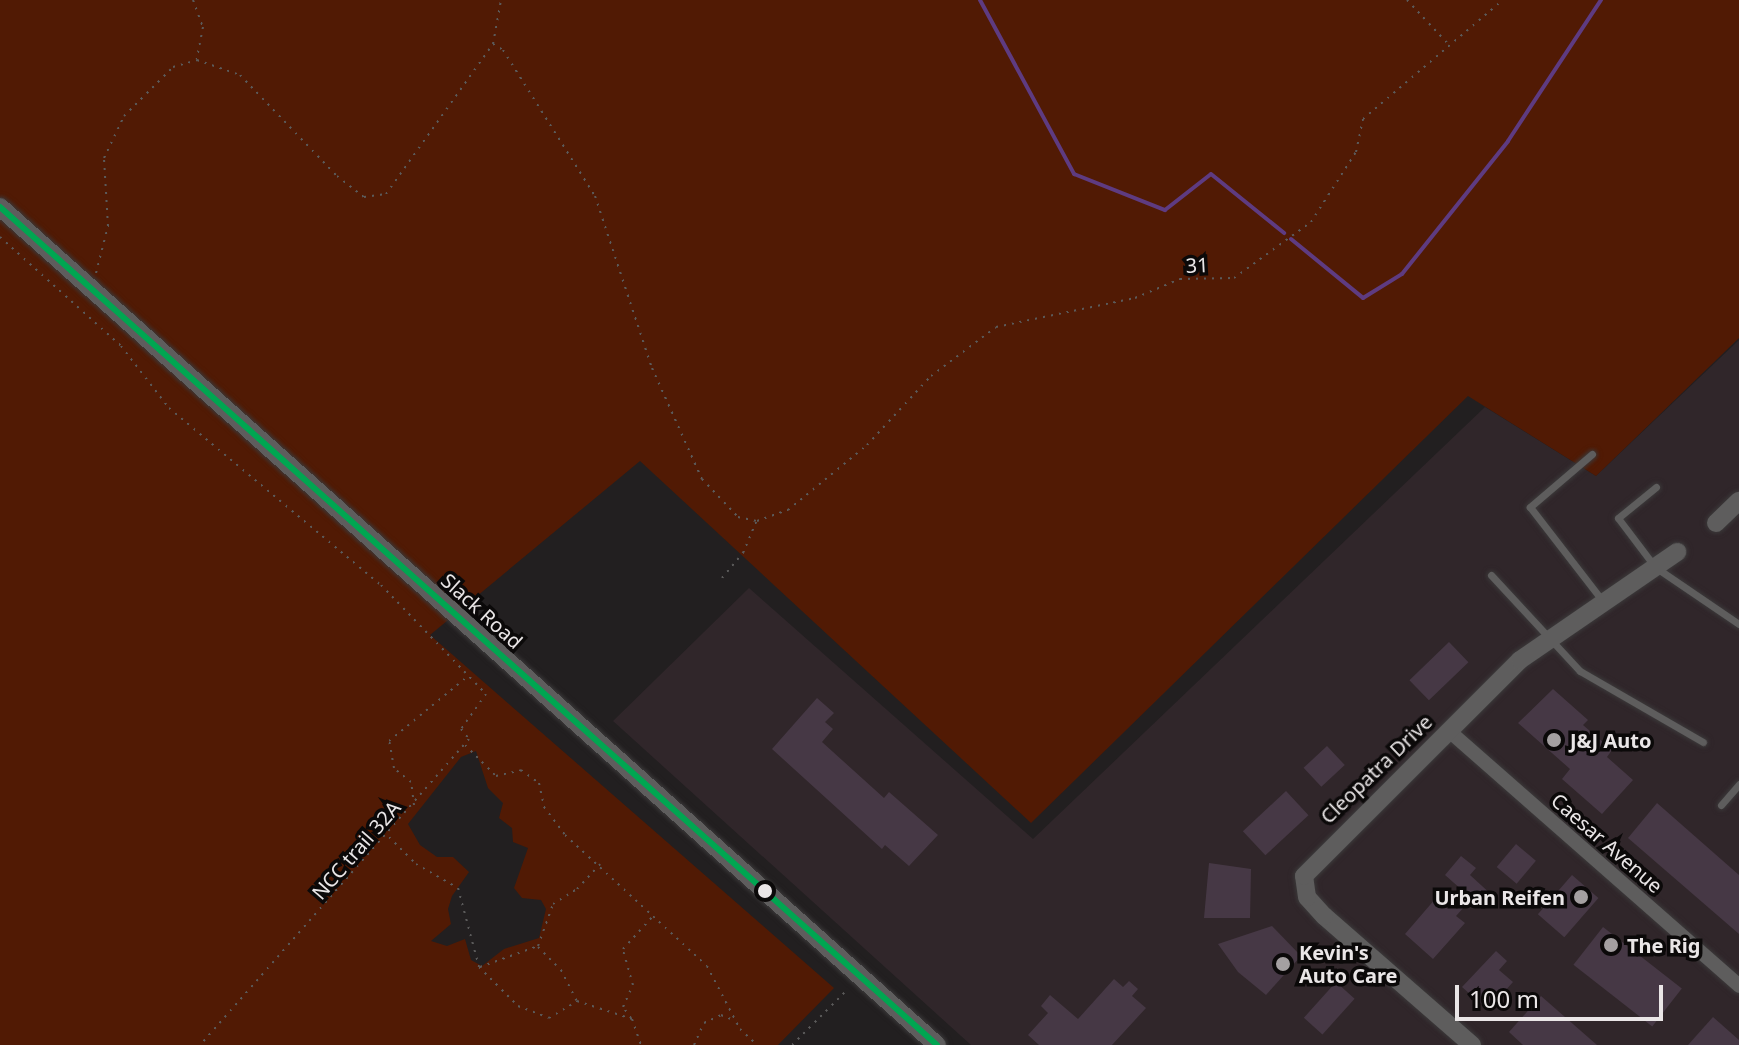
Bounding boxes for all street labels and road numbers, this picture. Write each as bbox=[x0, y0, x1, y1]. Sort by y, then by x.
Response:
street label: 31 bbox=[1185, 252, 1209, 278]
street label: Slack Road bbox=[436, 568, 528, 654]
street label: Cleopatra Drive bbox=[1315, 710, 1437, 828]
street label: Caesar Avenue bbox=[1546, 788, 1668, 898]
street label: NCC trail 32A bbox=[307, 796, 405, 904]

